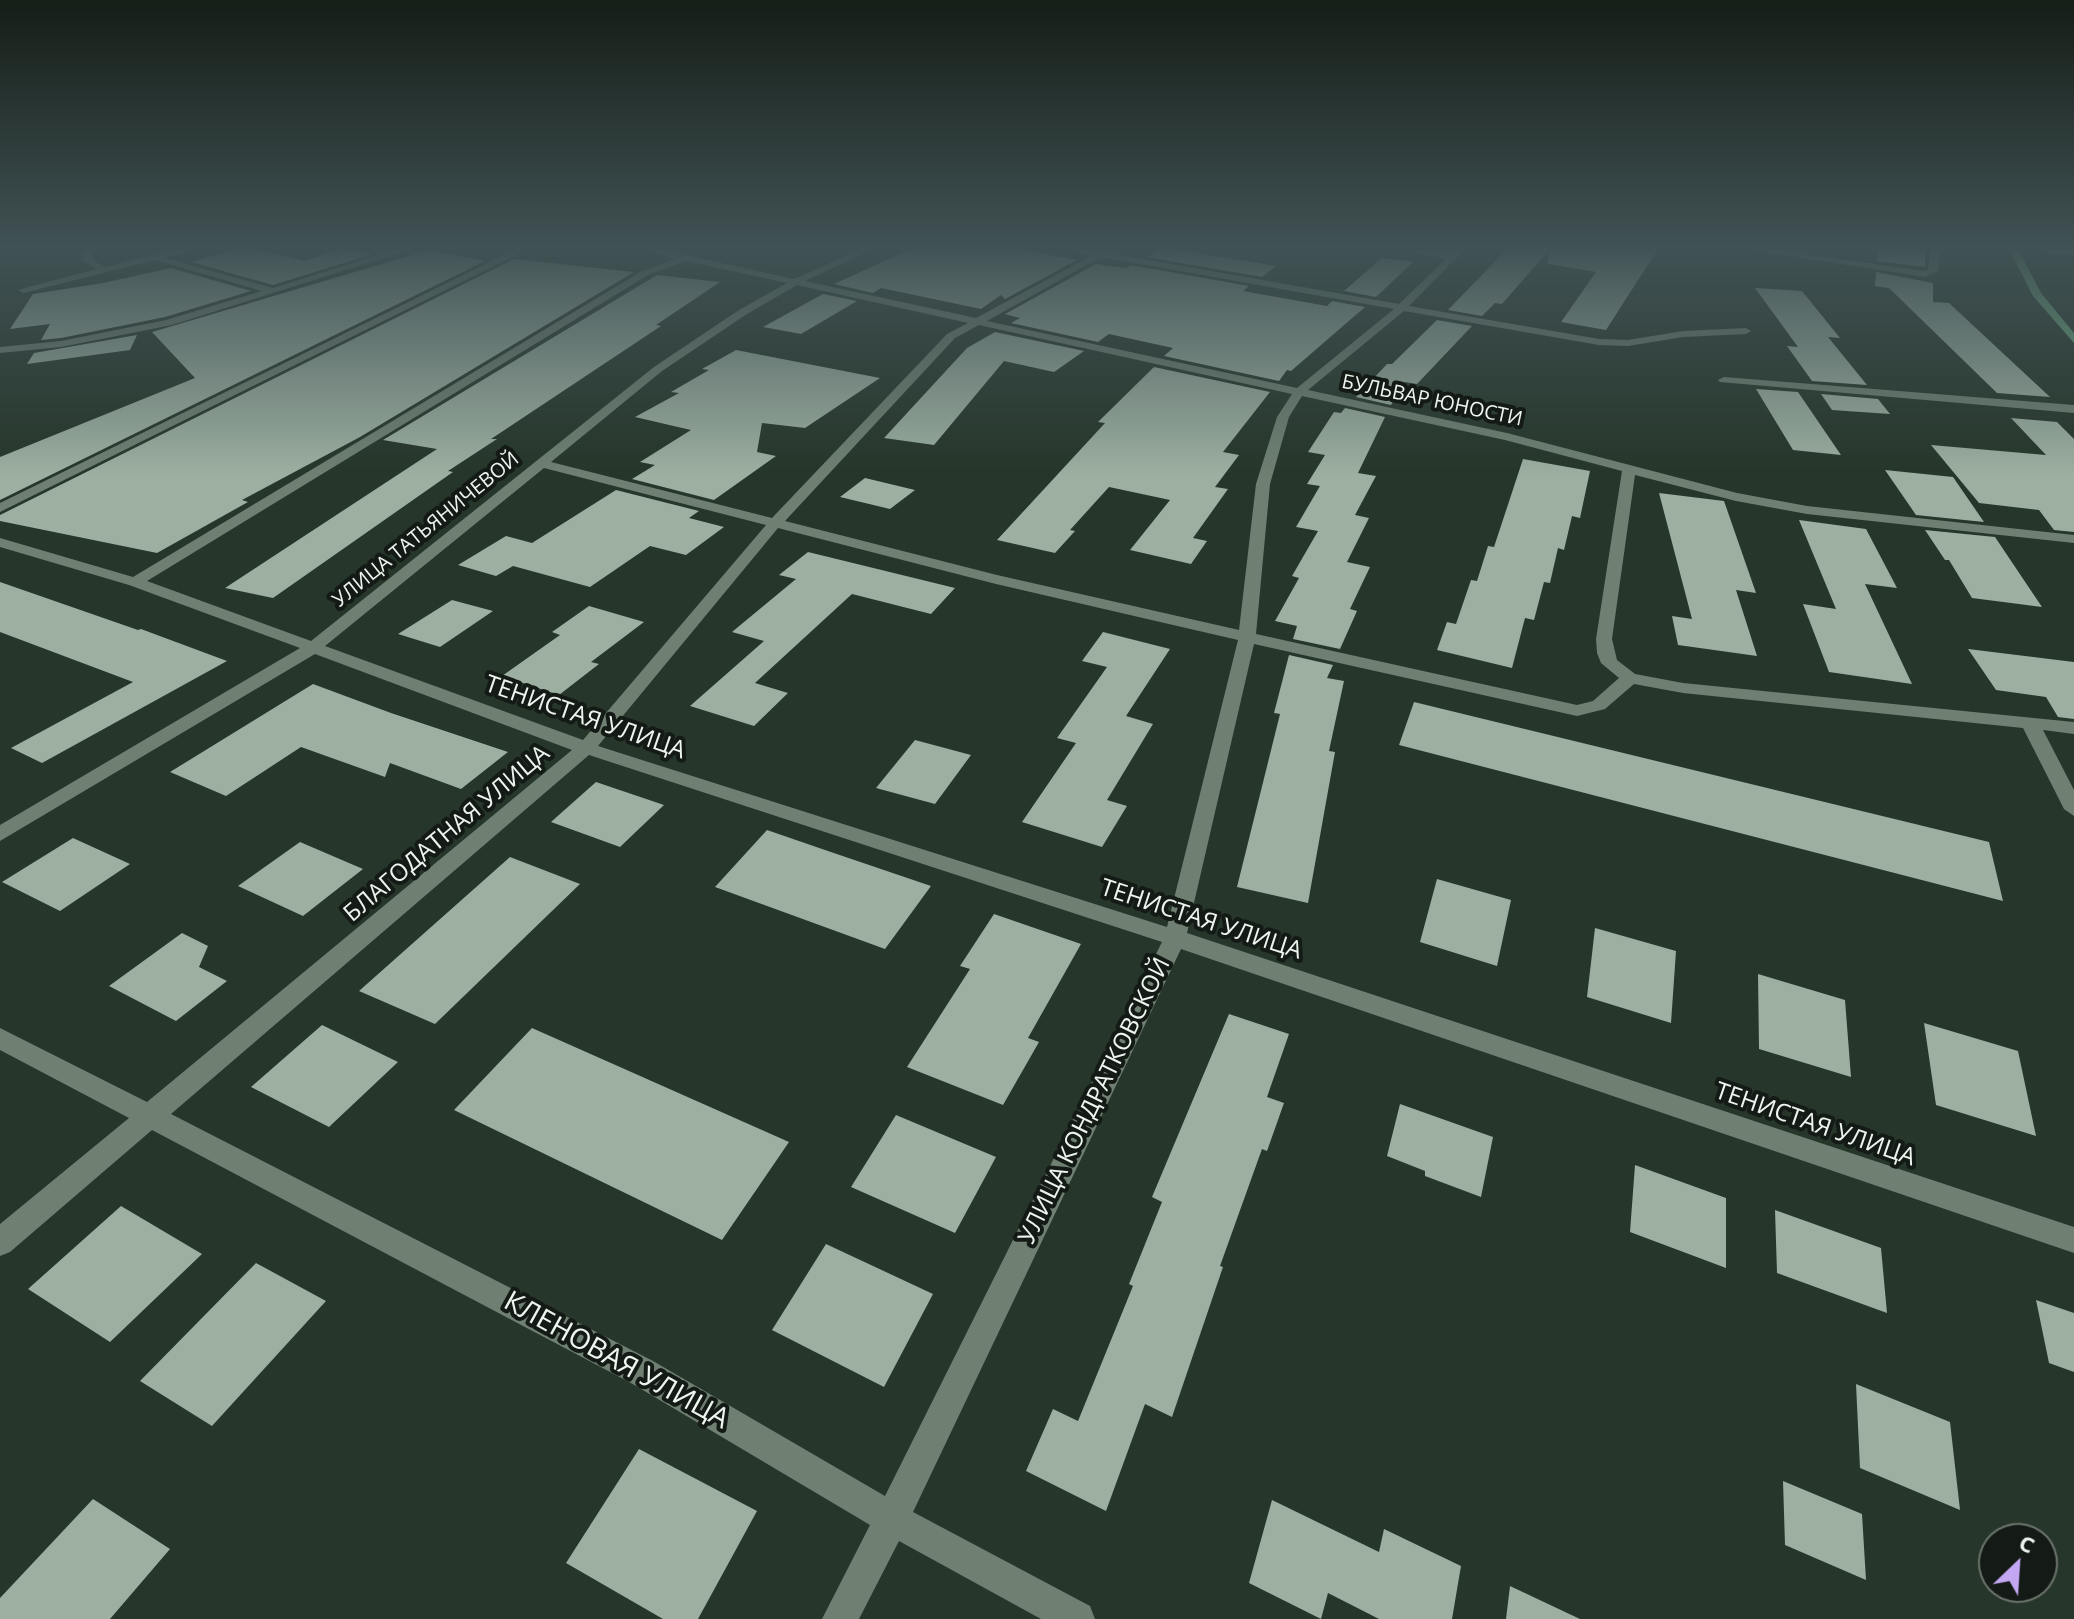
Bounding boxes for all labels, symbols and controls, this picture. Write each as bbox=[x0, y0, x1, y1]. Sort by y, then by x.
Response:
street label: БУЛЬВАР ЮНОСТИ bbox=[1339, 370, 1525, 432]
street label: УЛИЦА ТАТЬЯНИЧЕВОЙ bbox=[328, 447, 524, 613]
street label: ТЕНИСТАЯ УЛИЦА bbox=[481, 670, 689, 766]
street label: БЛАГОДАТНАЯ УЛИЦА bbox=[338, 739, 556, 929]
street label: ТЕНИСТАЯ УЛИЦА bbox=[1097, 874, 1305, 966]
street label: УЛИЦА КОНДРАТКОВСКОЙ bbox=[1013, 953, 1177, 1249]
street label: ТЕНИСТАЯ УЛИЦА bbox=[1711, 1077, 1919, 1173]
street label: КЛЕНОВАЯ УЛИЦА bbox=[498, 1285, 734, 1437]
north arrow bbox=[1978, 1523, 2058, 1603]
text: С bbox=[2015, 1527, 2040, 1560]

